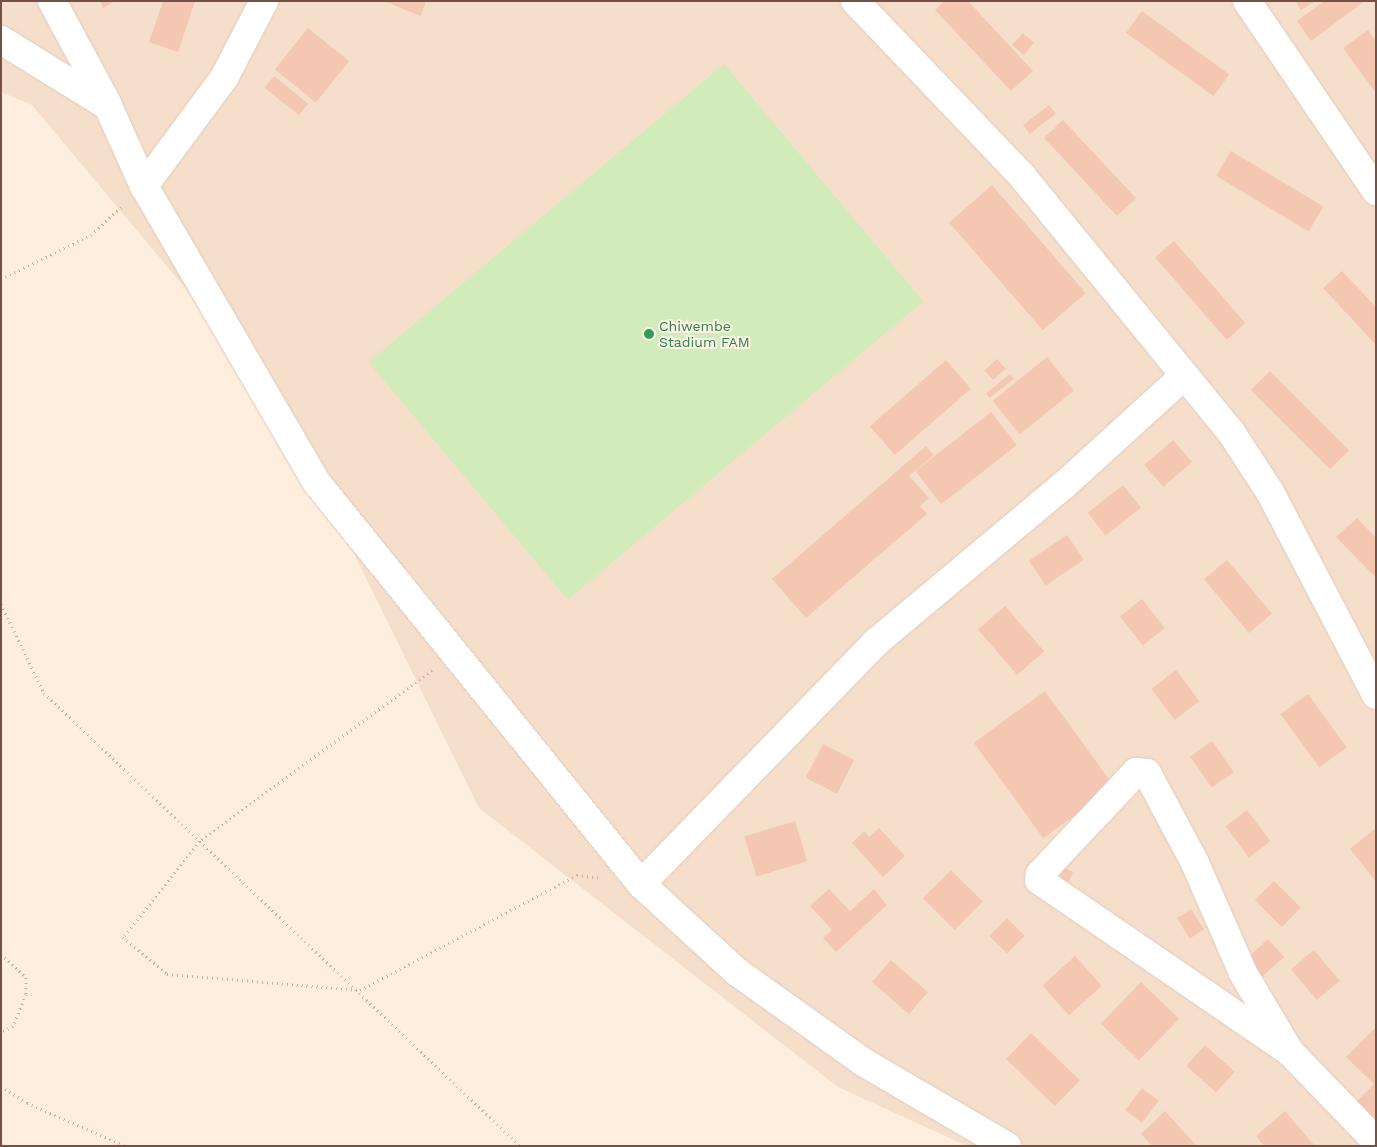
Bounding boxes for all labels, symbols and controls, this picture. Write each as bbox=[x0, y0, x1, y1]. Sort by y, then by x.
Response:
place label: Chiwembe Stadium FAM bbox=[659, 318, 750, 351]
marker: Chiwembe Stadium FAM bbox=[643, 328, 655, 340]

